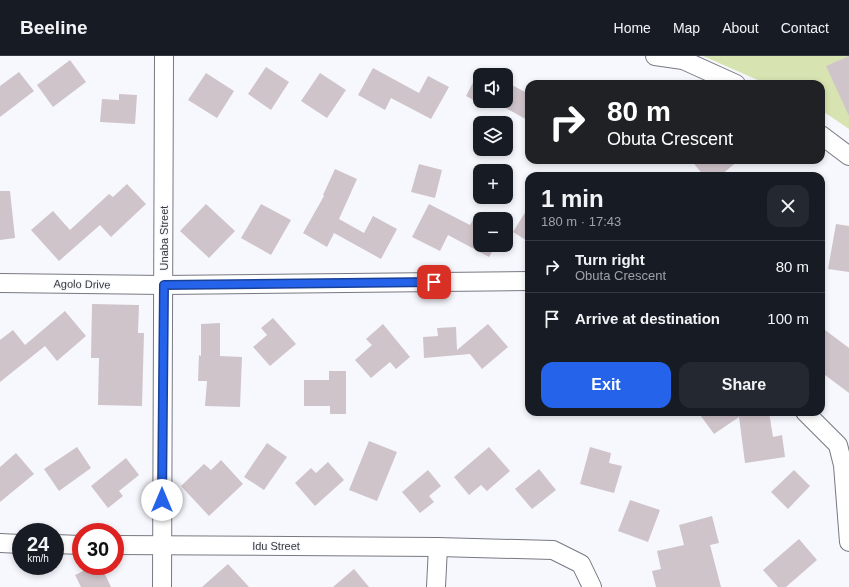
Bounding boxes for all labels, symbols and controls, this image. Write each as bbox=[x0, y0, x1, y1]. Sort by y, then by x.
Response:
text: Beeline bbox=[20, 17, 88, 38]
text: Home bbox=[614, 20, 651, 36]
text: Map bbox=[673, 20, 700, 36]
text: About bbox=[722, 20, 759, 36]
text: Contact bbox=[781, 20, 829, 36]
map controls bbox=[473, 68, 513, 252]
button: sound bbox=[473, 68, 513, 108]
icon: right bbox=[541, 96, 593, 148]
text: 80 m bbox=[607, 96, 671, 127]
button: layers bbox=[473, 116, 513, 156]
text: Obuta Crescent bbox=[607, 129, 733, 149]
button: + bbox=[473, 164, 513, 204]
text: 1 min bbox=[541, 185, 604, 212]
button: close bbox=[767, 185, 809, 227]
street label: Unaba Street bbox=[158, 206, 170, 270]
button: − bbox=[473, 212, 513, 252]
text: 180 m · 17:43 bbox=[541, 214, 621, 229]
text: Turn right bbox=[575, 251, 645, 268]
icon: right bbox=[541, 256, 563, 278]
text: 80 m bbox=[776, 258, 809, 275]
pin bbox=[417, 265, 451, 299]
text: Obuta Crescent bbox=[575, 268, 666, 283]
icon: arrive bbox=[423, 271, 445, 293]
street label: Agolo Drive bbox=[53, 278, 111, 290]
icon: arrive bbox=[541, 308, 563, 330]
text: Arrive at destination bbox=[575, 310, 720, 327]
text: 100 m bbox=[767, 310, 809, 327]
button: Exit bbox=[541, 362, 671, 408]
button: Share bbox=[679, 362, 809, 408]
position arrow bbox=[141, 479, 183, 521]
speed limit sign: 30 bbox=[72, 523, 124, 575]
text: 24 bbox=[27, 533, 49, 555]
street label: Idu Street bbox=[252, 540, 300, 552]
text: km/h bbox=[27, 553, 49, 564]

